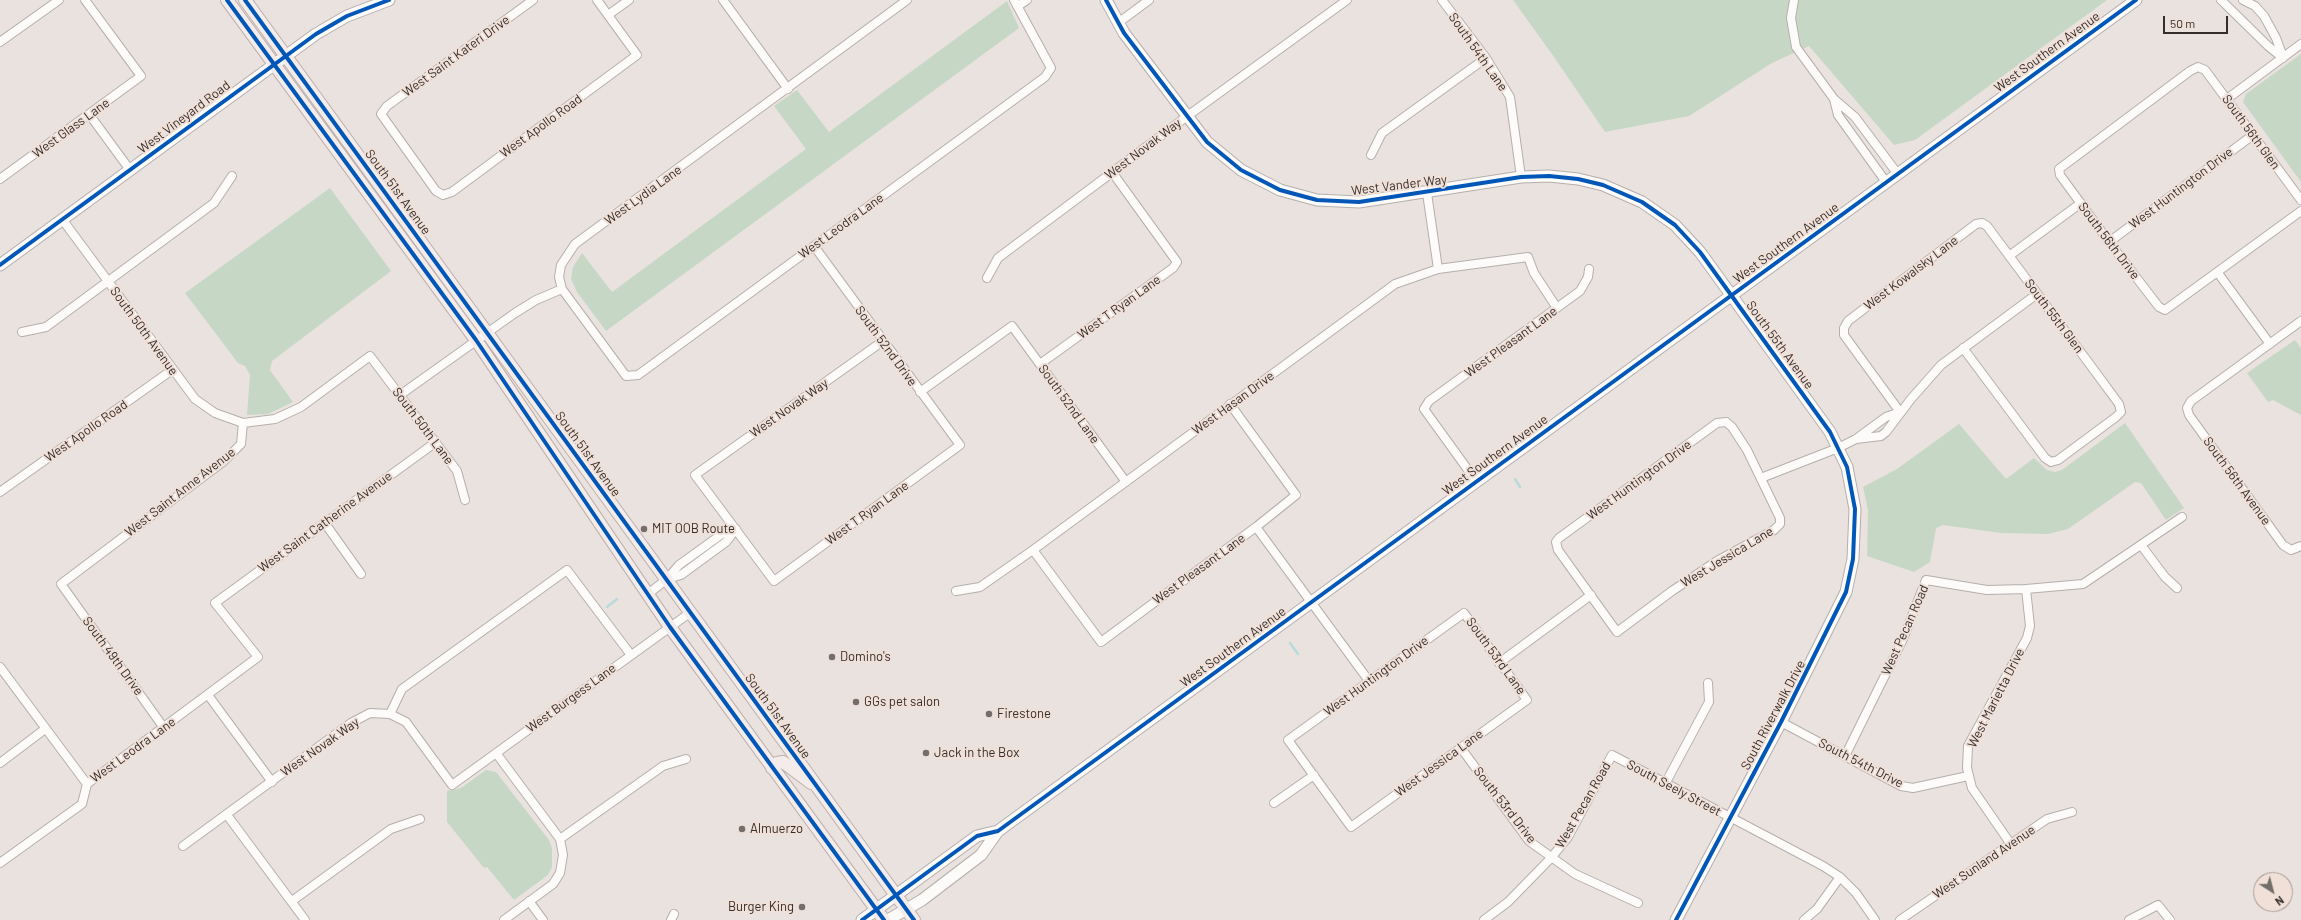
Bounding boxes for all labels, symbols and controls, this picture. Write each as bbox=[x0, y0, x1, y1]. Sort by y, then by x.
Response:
street label: West Southern Avenue bbox=[1991, 8, 2103, 96]
scale bar bbox=[2165, 8, 2230, 34]
street label: South 54th Lane bbox=[1445, 10, 1511, 94]
street label: West Saint Kateri Drive bbox=[399, 12, 513, 100]
text: 50 m bbox=[2170, 16, 2195, 30]
street label: West Vineyard Road bbox=[135, 77, 233, 157]
street label: West Apollo Road bbox=[497, 91, 585, 161]
street label: South 56th Glen bbox=[2219, 92, 2283, 172]
street label: West Glass Lane bbox=[29, 95, 113, 161]
street label: West Novak Way bbox=[1102, 115, 1184, 183]
street label: West Huntington Drive bbox=[2126, 144, 2236, 232]
street label: South 51st Avenue bbox=[362, 146, 434, 238]
street label: West Lydia Lane bbox=[601, 162, 685, 228]
street label: West Vander Way bbox=[1350, 171, 1448, 199]
street label: West Leodra Lane bbox=[795, 190, 887, 262]
street label: West Southern Avenue bbox=[1730, 199, 1842, 287]
street label: South 56th Drive bbox=[2075, 199, 2143, 283]
street label: West Kowalsky Lane bbox=[1861, 233, 1961, 313]
street label: West T Ryan Lane bbox=[1074, 272, 1164, 342]
street label: South 55th Glen bbox=[2021, 276, 2087, 356]
street label: South 50th Avenue bbox=[107, 284, 181, 378]
street label: South 55th Avenue bbox=[1743, 298, 1817, 392]
street label: South 52nd Drive bbox=[852, 303, 920, 389]
street label: West Pleasant Lane bbox=[1462, 303, 1560, 381]
street label: South 52nd Lane bbox=[1035, 361, 1103, 447]
street label: West Hasan Drive bbox=[1189, 368, 1277, 438]
street label: West Novak Way bbox=[747, 375, 831, 441]
street label: South 50th Lane bbox=[389, 384, 457, 468]
street label: West Apollo Road bbox=[42, 397, 130, 465]
street label: South 51st Avenue bbox=[552, 408, 624, 500]
street label: West Southern Avenue bbox=[1439, 411, 1551, 499]
street label: South 56th Avenue bbox=[2200, 434, 2274, 528]
street label: West Huntington Drive bbox=[1584, 437, 1694, 523]
street label: West Saint Anne Avenue bbox=[122, 444, 238, 540]
street label: West Saint Catherine Avenue bbox=[255, 468, 395, 576]
street label: West T Ryan Lane bbox=[822, 478, 912, 548]
place label: MIT OOB Route bbox=[652, 521, 735, 537]
street label: West Jessica Lane bbox=[1678, 523, 1776, 591]
marker: MIT OOB Route bbox=[639, 524, 649, 534]
street label: West Pleasant Lane bbox=[1150, 530, 1248, 608]
street label: West Pecan Road bbox=[1878, 582, 1932, 678]
street label: West Southern Avenue bbox=[1177, 603, 1289, 691]
street label: South 49th Drive bbox=[79, 614, 147, 698]
street label: South 53rd Lane bbox=[1463, 614, 1529, 698]
street label: West Huntington Drive bbox=[1321, 633, 1431, 719]
street label: West Marietta Drive bbox=[1964, 646, 2028, 750]
place label: Domino's bbox=[840, 649, 891, 665]
marker: Domino's bbox=[827, 652, 837, 662]
street label: South Riverwalk Drive bbox=[1737, 657, 1809, 773]
street label: West Burgess Lane bbox=[523, 660, 619, 736]
street label: South 51st Avenue bbox=[742, 670, 814, 762]
place label: GGs pet salon bbox=[864, 694, 940, 710]
marker: GGs pet salon bbox=[851, 697, 861, 707]
place label: Firestone bbox=[997, 706, 1051, 722]
marker: Firestone bbox=[984, 709, 994, 719]
street label: West Leodra Lane bbox=[87, 714, 179, 786]
street label: West Novak Way bbox=[278, 714, 362, 780]
street label: West Jessica Lane bbox=[1392, 726, 1486, 800]
street label: South 54th Drive bbox=[1816, 735, 1906, 791]
place label: Jack in the Box bbox=[934, 745, 1019, 761]
marker: Jack in the Box bbox=[921, 748, 931, 758]
street label: South Seely Street bbox=[1624, 757, 1724, 819]
street label: West Pecan Road bbox=[1552, 759, 1614, 851]
street label: South 53rd Drive bbox=[1470, 764, 1540, 846]
place label: Almuerzo bbox=[750, 821, 803, 837]
street label: West Sunland Avenue bbox=[1930, 822, 2038, 902]
marker: Almuerzo bbox=[737, 824, 747, 834]
north arrow bbox=[2253, 872, 2293, 912]
text: N bbox=[2273, 894, 2287, 909]
place label: Burger King bbox=[728, 899, 794, 915]
marker: Burger King bbox=[797, 902, 807, 912]

